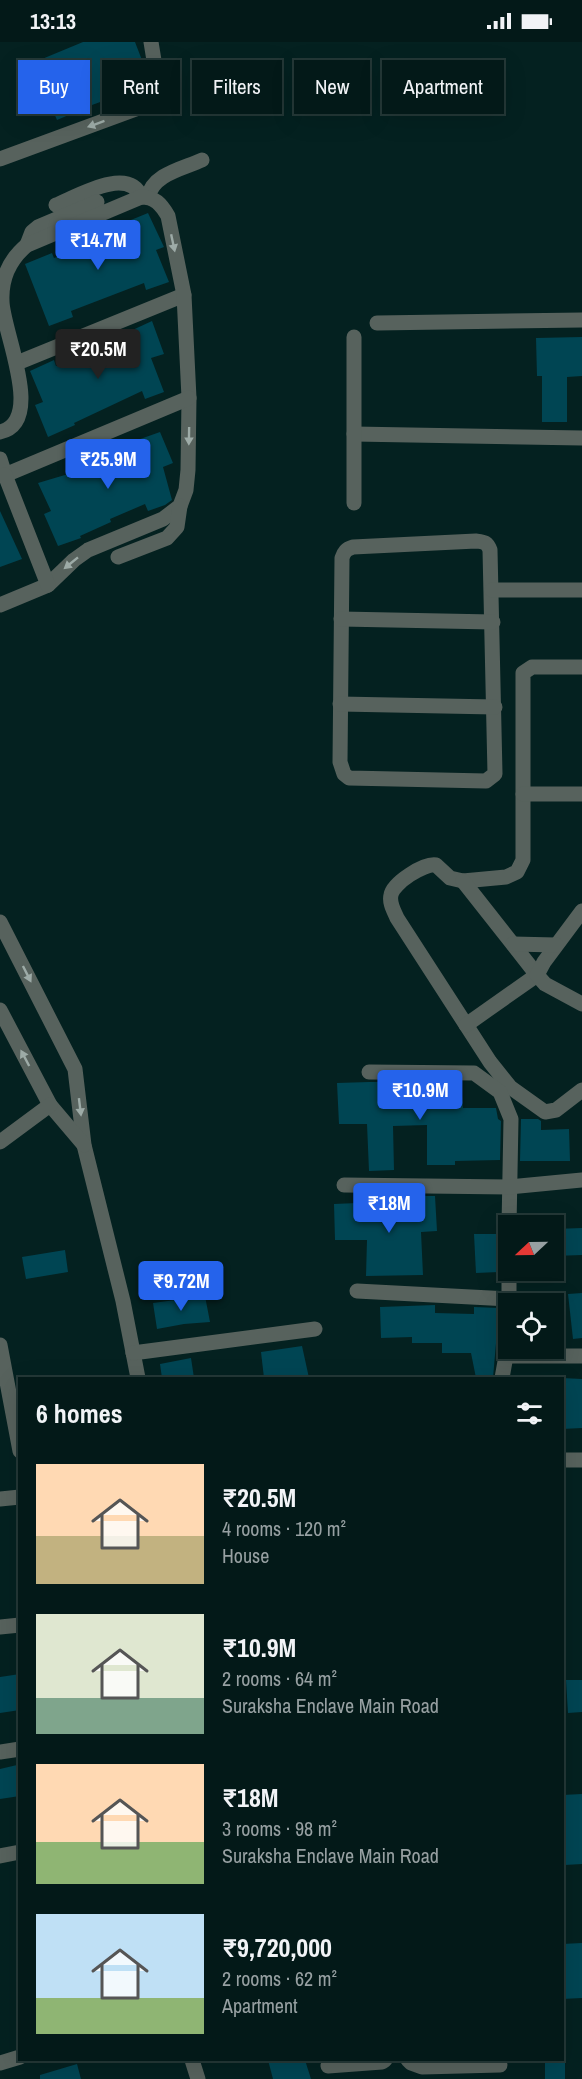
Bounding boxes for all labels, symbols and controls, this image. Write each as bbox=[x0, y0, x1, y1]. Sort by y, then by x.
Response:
text: 13:13 bbox=[30, 6, 76, 36]
chip: Buy bbox=[18, 60, 90, 114]
chip: Rent bbox=[102, 60, 180, 114]
chip: Filters bbox=[192, 60, 282, 114]
chip: New bbox=[294, 60, 370, 114]
chip: Apartment bbox=[382, 60, 504, 114]
one-way arrow bbox=[87, 119, 105, 129]
pin: ₹14.7M bbox=[49, 220, 147, 271]
text: ₹14.7M bbox=[69, 226, 127, 253]
one-way arrow bbox=[169, 233, 178, 252]
pin: ₹20.5M bbox=[49, 329, 147, 380]
text: ₹20.5M bbox=[69, 335, 127, 362]
one-way arrow bbox=[184, 427, 193, 446]
pin: ₹25.9M bbox=[59, 439, 157, 490]
text: ₹25.9M bbox=[79, 445, 137, 472]
one-way arrow bbox=[64, 556, 79, 569]
one-way arrow bbox=[21, 965, 31, 983]
one-way arrow bbox=[20, 1049, 30, 1066]
pin: ₹10.9M bbox=[371, 1070, 469, 1121]
text: ₹10.9M bbox=[391, 1076, 449, 1103]
one-way arrow bbox=[75, 1097, 84, 1116]
pin: ₹18M bbox=[353, 1183, 425, 1234]
text: ₹18M bbox=[367, 1189, 411, 1216]
north arrow bbox=[498, 1215, 564, 1281]
map controls bbox=[498, 1215, 564, 1359]
pin: ₹9.72M bbox=[132, 1261, 230, 1312]
text: ₹9.72M bbox=[152, 1267, 210, 1294]
button: locate bbox=[498, 1293, 564, 1359]
text: 6 homes bbox=[36, 1396, 123, 1431]
icon: filters bbox=[513, 1397, 546, 1430]
text: ₹20.5M bbox=[222, 1480, 296, 1515]
icon: home bbox=[84, 1488, 156, 1560]
text: 4 rooms · 120 m² bbox=[222, 1515, 346, 1542]
text: House bbox=[222, 1542, 269, 1569]
text: ₹10.9M bbox=[222, 1630, 296, 1665]
icon: home bbox=[84, 1638, 156, 1710]
text: 2 rooms · 64 m² bbox=[222, 1665, 337, 1692]
text: Suraksha Enclave Main Road bbox=[222, 1692, 439, 1719]
text: ₹18M bbox=[222, 1780, 279, 1815]
icon: home bbox=[84, 1788, 156, 1860]
text: 3 rooms · 98 m² bbox=[222, 1815, 337, 1842]
text: Suraksha Enclave Main Road bbox=[222, 1842, 439, 1869]
text: ₹9,720,000 bbox=[222, 1930, 332, 1965]
icon: home bbox=[84, 1938, 156, 2010]
text: 2 rooms · 62 m² bbox=[222, 1965, 337, 1992]
text: Apartment bbox=[222, 1992, 298, 2019]

